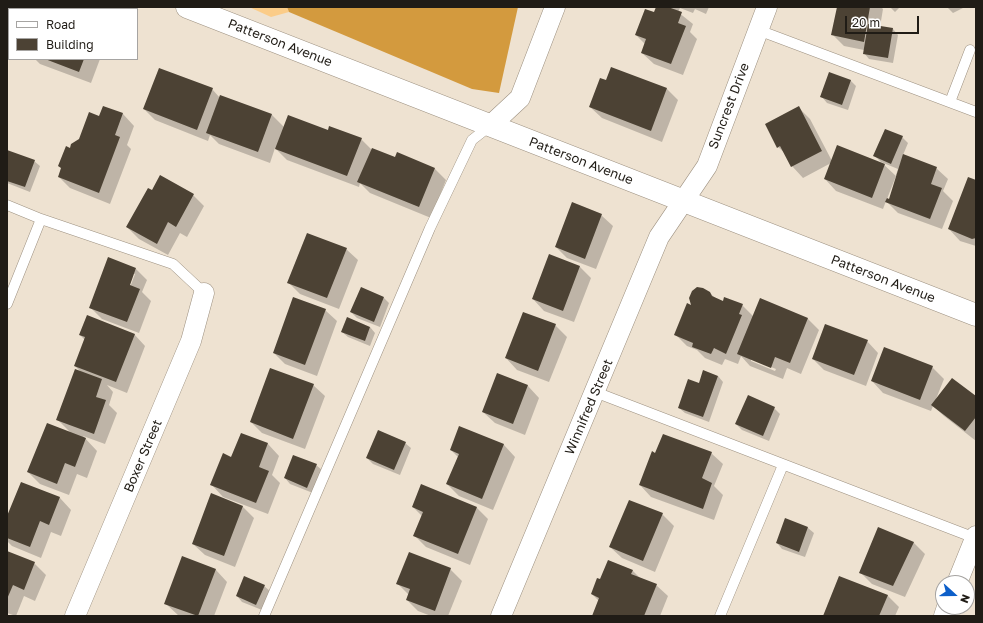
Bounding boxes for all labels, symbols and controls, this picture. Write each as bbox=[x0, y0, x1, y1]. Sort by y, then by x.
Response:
legend bbox=[8, 8, 138, 60]
scale bar bbox=[847, 8, 921, 34]
text: 20 m bbox=[852, 15, 880, 30]
street label: Patterson Avenue bbox=[226, 16, 334, 70]
text: Road bbox=[46, 17, 75, 32]
text: Building bbox=[46, 37, 94, 52]
street label: Suncrest Drive bbox=[705, 61, 753, 151]
street label: Patterson Avenue bbox=[527, 134, 635, 188]
street label: Patterson Avenue bbox=[829, 252, 937, 306]
street label: Winnifred Street bbox=[562, 357, 616, 457]
street label: Boxer Street bbox=[121, 417, 165, 495]
north arrow bbox=[935, 575, 975, 615]
text: N bbox=[958, 593, 973, 605]

